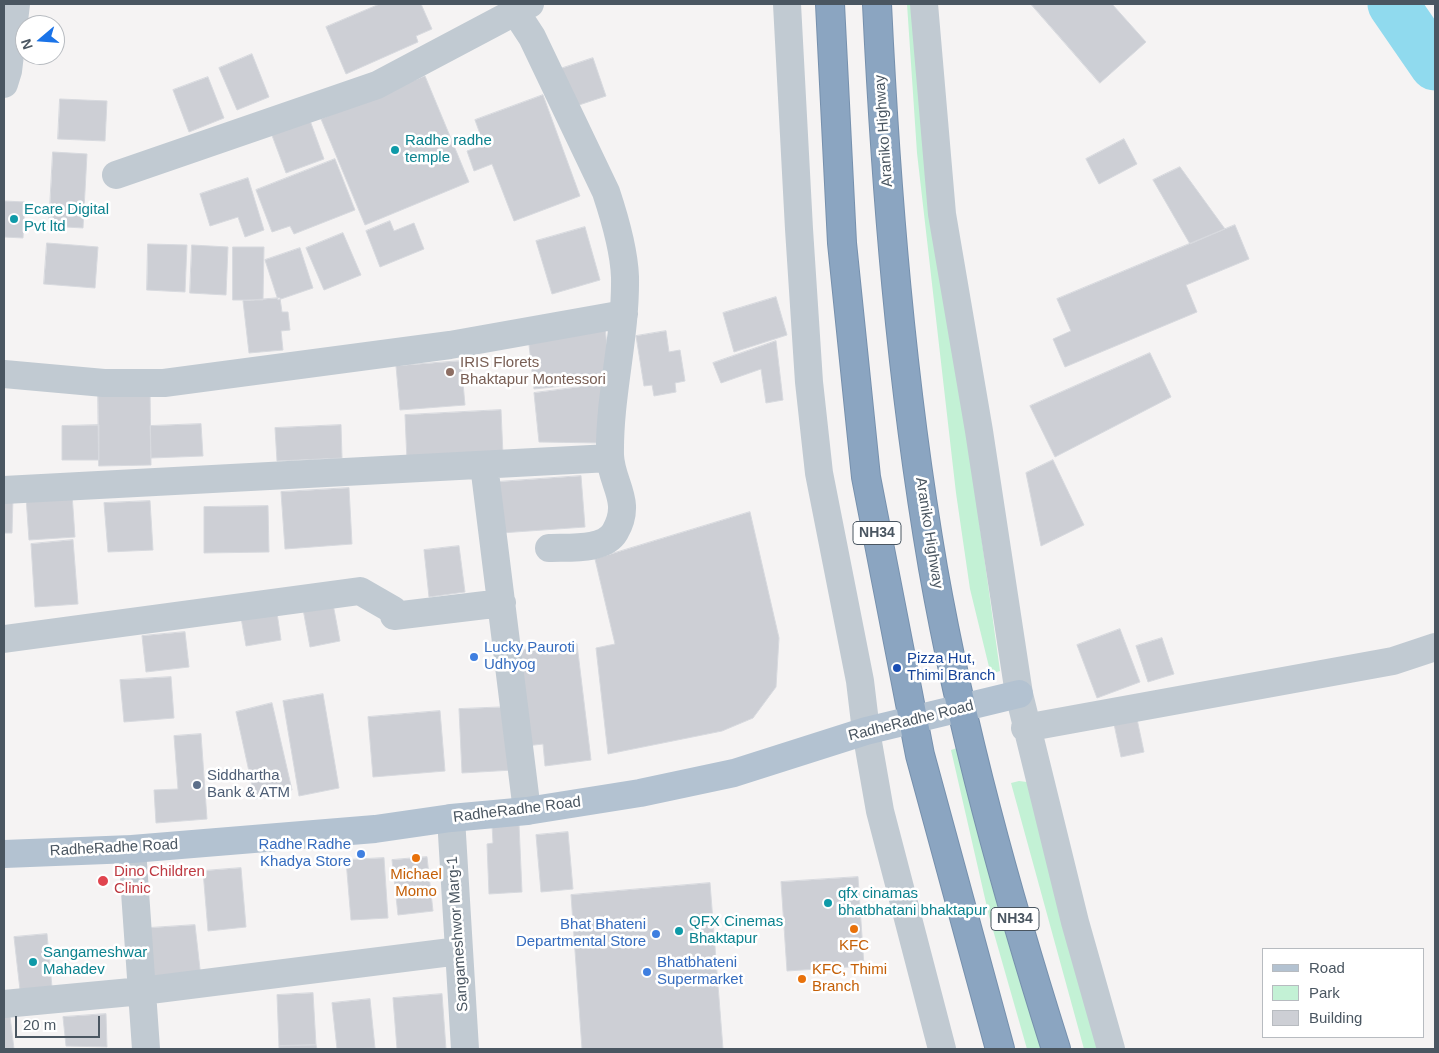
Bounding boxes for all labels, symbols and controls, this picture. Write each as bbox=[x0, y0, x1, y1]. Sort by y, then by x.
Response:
north arrow bbox=[15, 15, 65, 65]
text: N bbox=[18, 37, 36, 52]
street label: Araniko Highway bbox=[871, 74, 897, 188]
place label: Radhe radhe temple bbox=[405, 132, 492, 167]
marker: Radhe radhe temple bbox=[389, 144, 401, 156]
place label: Ecare Digital Pvt ltd bbox=[24, 201, 109, 236]
marker: Ecare Digital Pvt ltd bbox=[8, 213, 20, 225]
place label: IRIS Florets Bhaktapur Montessori bbox=[460, 354, 606, 389]
marker: IRIS Florets Bhaktapur Montessori bbox=[444, 366, 456, 378]
street label: Araniko Highway bbox=[911, 476, 947, 590]
road number: NH34 bbox=[853, 522, 901, 544]
place label: Lucky Pauroti Udhyog bbox=[484, 639, 575, 674]
place label: Pizza Hut, Thimi Branch bbox=[907, 650, 995, 685]
marker: Lucky Pauroti Udhyog bbox=[468, 651, 480, 663]
marker: Pizza Hut, Thimi Branch bbox=[891, 662, 903, 674]
street label: RadheRadhe Road bbox=[847, 697, 975, 745]
place label: Siddhartha Bank & ATM bbox=[207, 767, 290, 802]
marker: Siddhartha Bank & ATM bbox=[191, 779, 203, 791]
street label: RadheRadhe Road bbox=[452, 793, 582, 827]
street label: RadheRadhe Road bbox=[49, 836, 179, 860]
place label: Radhe Radhe Khadya Store bbox=[258, 836, 351, 871]
marker: Radhe Radhe Khadya Store bbox=[355, 848, 367, 860]
marker: Michael Momo bbox=[410, 852, 422, 864]
street label: Sangameshwor Marg-1 bbox=[444, 856, 472, 1012]
place label: Dino Children Clinic bbox=[114, 863, 205, 898]
place label: Michael Momo bbox=[390, 866, 442, 901]
marker: Dino Children Clinic bbox=[96, 874, 110, 888]
place label: qfx cinamas bhatbhatani bhaktapur bbox=[838, 885, 987, 920]
marker: qfx cinamas bhatbhatani bhaktapur bbox=[822, 897, 834, 909]
road number: NH34 bbox=[991, 908, 1039, 931]
place label: QFX Cinemas Bhaktapur bbox=[689, 913, 783, 948]
place label: Bhat Bhateni Departmental Store bbox=[516, 916, 646, 951]
marker: KFC bbox=[848, 923, 860, 935]
marker: QFX Cinemas Bhaktapur bbox=[673, 925, 685, 937]
marker: Bhat Bhateni Departmental Store bbox=[650, 928, 662, 940]
place label: KFC bbox=[839, 937, 869, 955]
place label: Sangameshwar Mahadev bbox=[43, 944, 147, 979]
legend bbox=[1262, 948, 1424, 1038]
place label: Bhatbhateni Supermarket bbox=[657, 954, 743, 989]
marker: Sangameshwar Mahadev bbox=[27, 956, 39, 968]
text: Road bbox=[1309, 959, 1345, 976]
place label: KFC, Thimi Branch bbox=[812, 961, 887, 996]
marker: Bhatbhateni Supermarket bbox=[641, 966, 653, 978]
marker: KFC, Thimi Branch bbox=[796, 973, 808, 985]
text: Park bbox=[1309, 984, 1340, 1001]
scale bar bbox=[18, 1006, 102, 1038]
text: Building bbox=[1309, 1009, 1362, 1026]
text: 20 m bbox=[23, 1016, 56, 1033]

